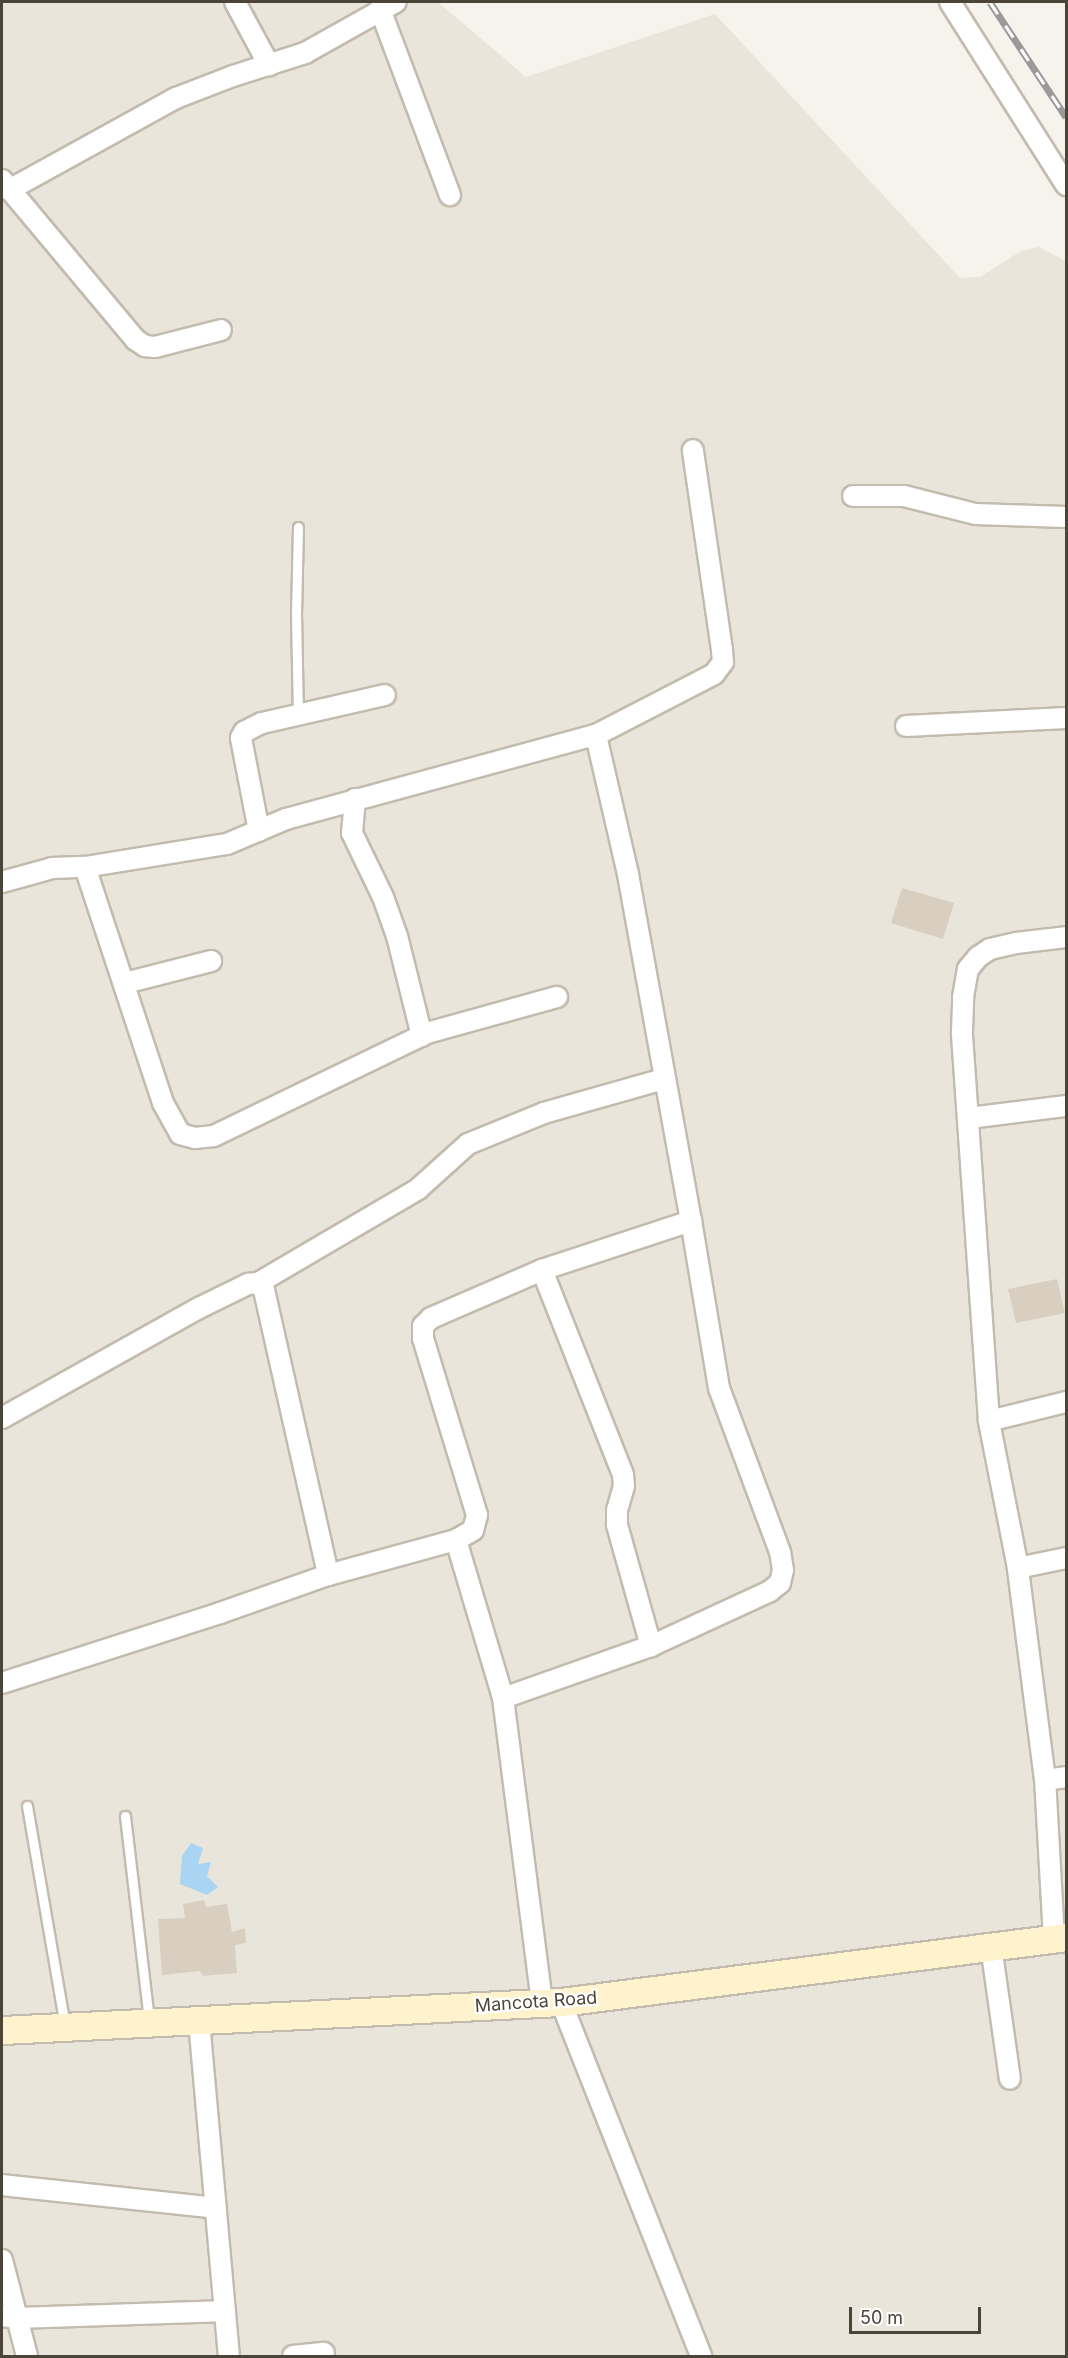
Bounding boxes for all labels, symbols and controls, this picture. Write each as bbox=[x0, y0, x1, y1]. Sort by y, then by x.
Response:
street label: Mancota Road bbox=[474, 1987, 598, 2017]
scale bar bbox=[852, 2295, 984, 2333]
text: 50 m bbox=[860, 2307, 903, 2328]

